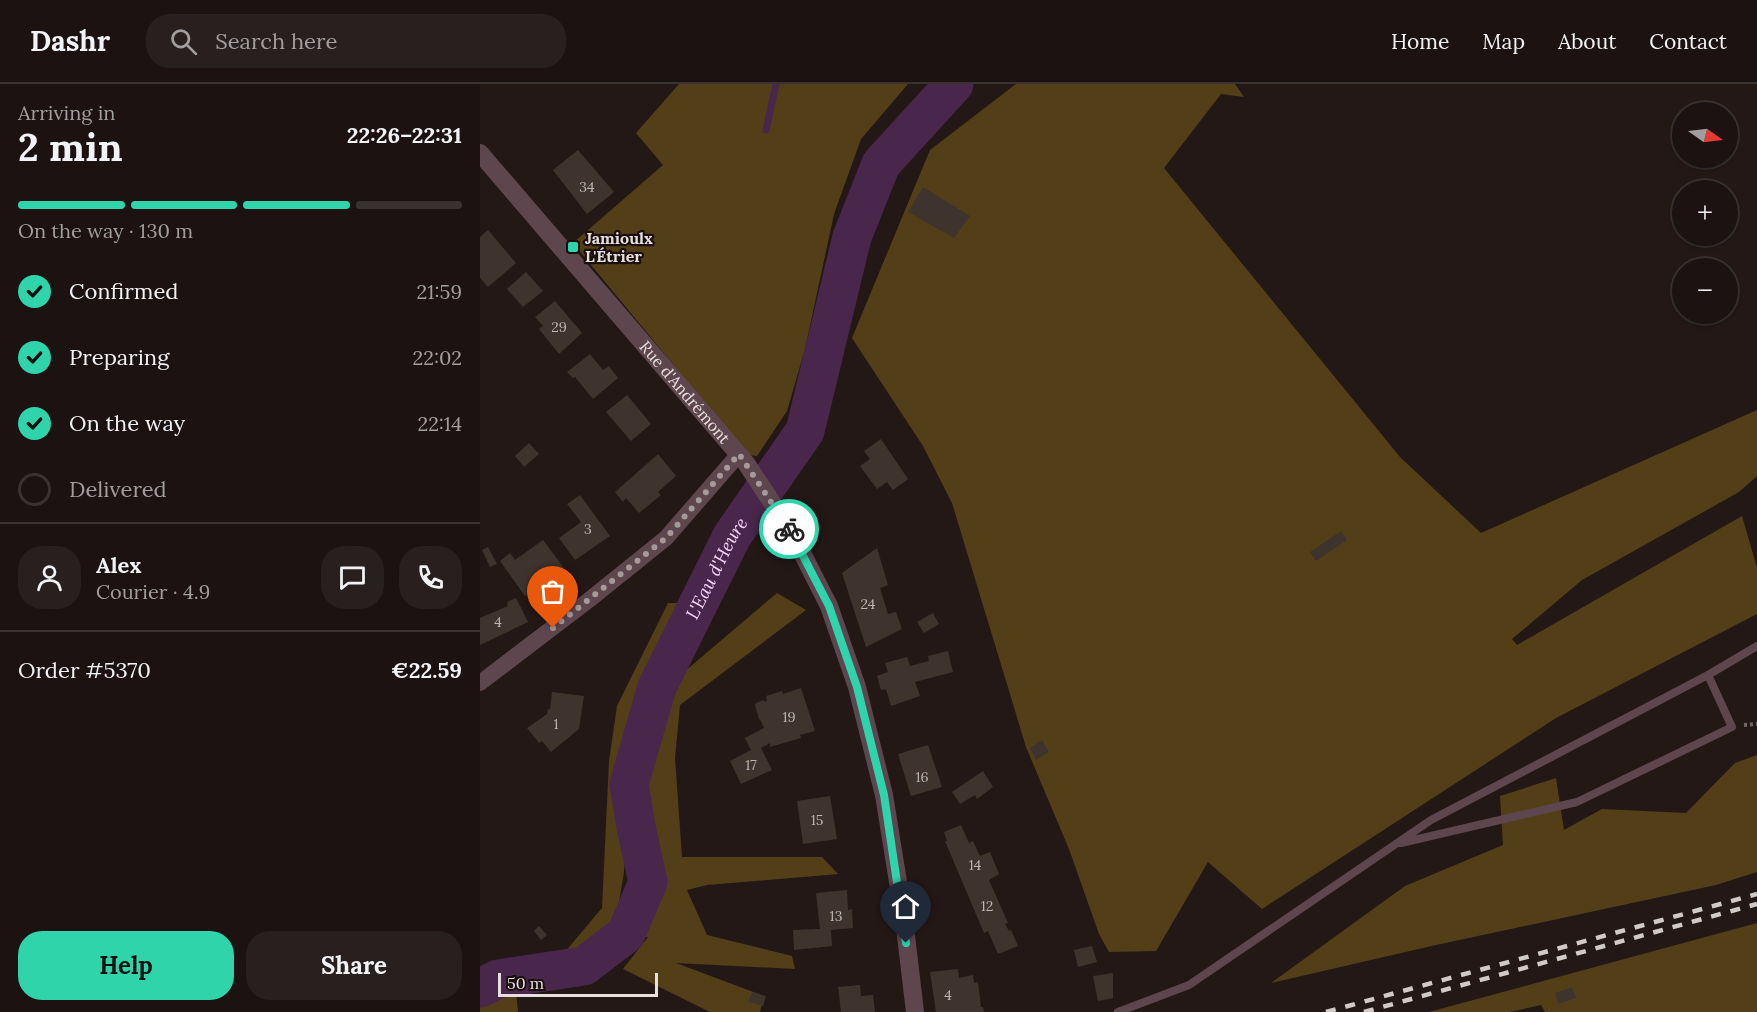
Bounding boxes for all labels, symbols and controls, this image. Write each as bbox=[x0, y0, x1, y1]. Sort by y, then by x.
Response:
search box bbox=[146, 14, 566, 68]
text: Dashr bbox=[30, 23, 110, 59]
icon: search bbox=[167, 25, 200, 58]
text: Search here bbox=[215, 27, 337, 55]
text: Home bbox=[1391, 28, 1449, 55]
text: Map bbox=[1482, 28, 1525, 55]
text: About bbox=[1558, 28, 1616, 55]
text: Contact bbox=[1649, 28, 1727, 55]
text: Arriving in bbox=[18, 100, 115, 125]
north arrow bbox=[1672, 102, 1738, 168]
map controls bbox=[1672, 102, 1738, 324]
text: 22:26–22:31 bbox=[347, 121, 462, 149]
text: 2 min bbox=[18, 122, 123, 172]
house number: 34 bbox=[579, 178, 595, 196]
button: + bbox=[1672, 180, 1738, 246]
text: On the way · 130 m bbox=[18, 218, 193, 243]
place label: Jamioulx L'Étrier bbox=[585, 228, 653, 266]
marker: Jamioulx L'Étrier bbox=[566, 240, 580, 254]
button: − bbox=[1672, 258, 1738, 324]
icon: check bbox=[18, 275, 51, 308]
text: Confirmed bbox=[69, 277, 178, 305]
text: 21:59 bbox=[417, 279, 462, 304]
house number: 29 bbox=[551, 318, 567, 336]
street label: Rue d'Andrémont bbox=[636, 337, 735, 448]
icon: check bbox=[18, 341, 51, 374]
text: Preparing bbox=[69, 343, 169, 371]
text: 22:02 bbox=[413, 345, 462, 370]
icon: check bbox=[18, 407, 51, 440]
text: On the way bbox=[69, 409, 185, 437]
text: 22:14 bbox=[417, 411, 462, 436]
text: Delivered bbox=[69, 475, 167, 503]
courier bbox=[759, 499, 819, 559]
water label: L'Eau d'Heure bbox=[680, 513, 753, 623]
icon: bike bbox=[773, 513, 806, 546]
house number: 3 bbox=[584, 520, 592, 538]
button: person bbox=[18, 546, 81, 609]
button: chat bbox=[321, 546, 384, 609]
button: phone bbox=[399, 546, 462, 609]
text: Alex bbox=[96, 551, 141, 579]
pin bbox=[527, 566, 578, 628]
icon: bag bbox=[536, 575, 569, 608]
text: Courier · 4.9 bbox=[96, 579, 210, 604]
house number: 24 bbox=[861, 595, 876, 613]
house number: 4 bbox=[494, 613, 502, 631]
text: Order #5370 bbox=[18, 656, 151, 684]
text: €22.59 bbox=[391, 656, 462, 684]
house number: 19 bbox=[782, 708, 796, 726]
house number: 1 bbox=[553, 715, 559, 733]
house number: 17 bbox=[745, 756, 757, 774]
house number: 16 bbox=[915, 768, 929, 786]
house number: 15 bbox=[811, 811, 823, 829]
house number: 14 bbox=[969, 856, 982, 874]
pin bbox=[880, 881, 931, 943]
icon: home bbox=[889, 890, 922, 923]
house number: 12 bbox=[981, 897, 993, 915]
house number: 13 bbox=[830, 907, 843, 925]
button: Help bbox=[18, 931, 234, 1000]
button: Share bbox=[246, 931, 462, 1000]
scale bar bbox=[498, 970, 658, 998]
text: 50 m bbox=[507, 973, 544, 993]
house number: 4 bbox=[944, 986, 952, 1004]

